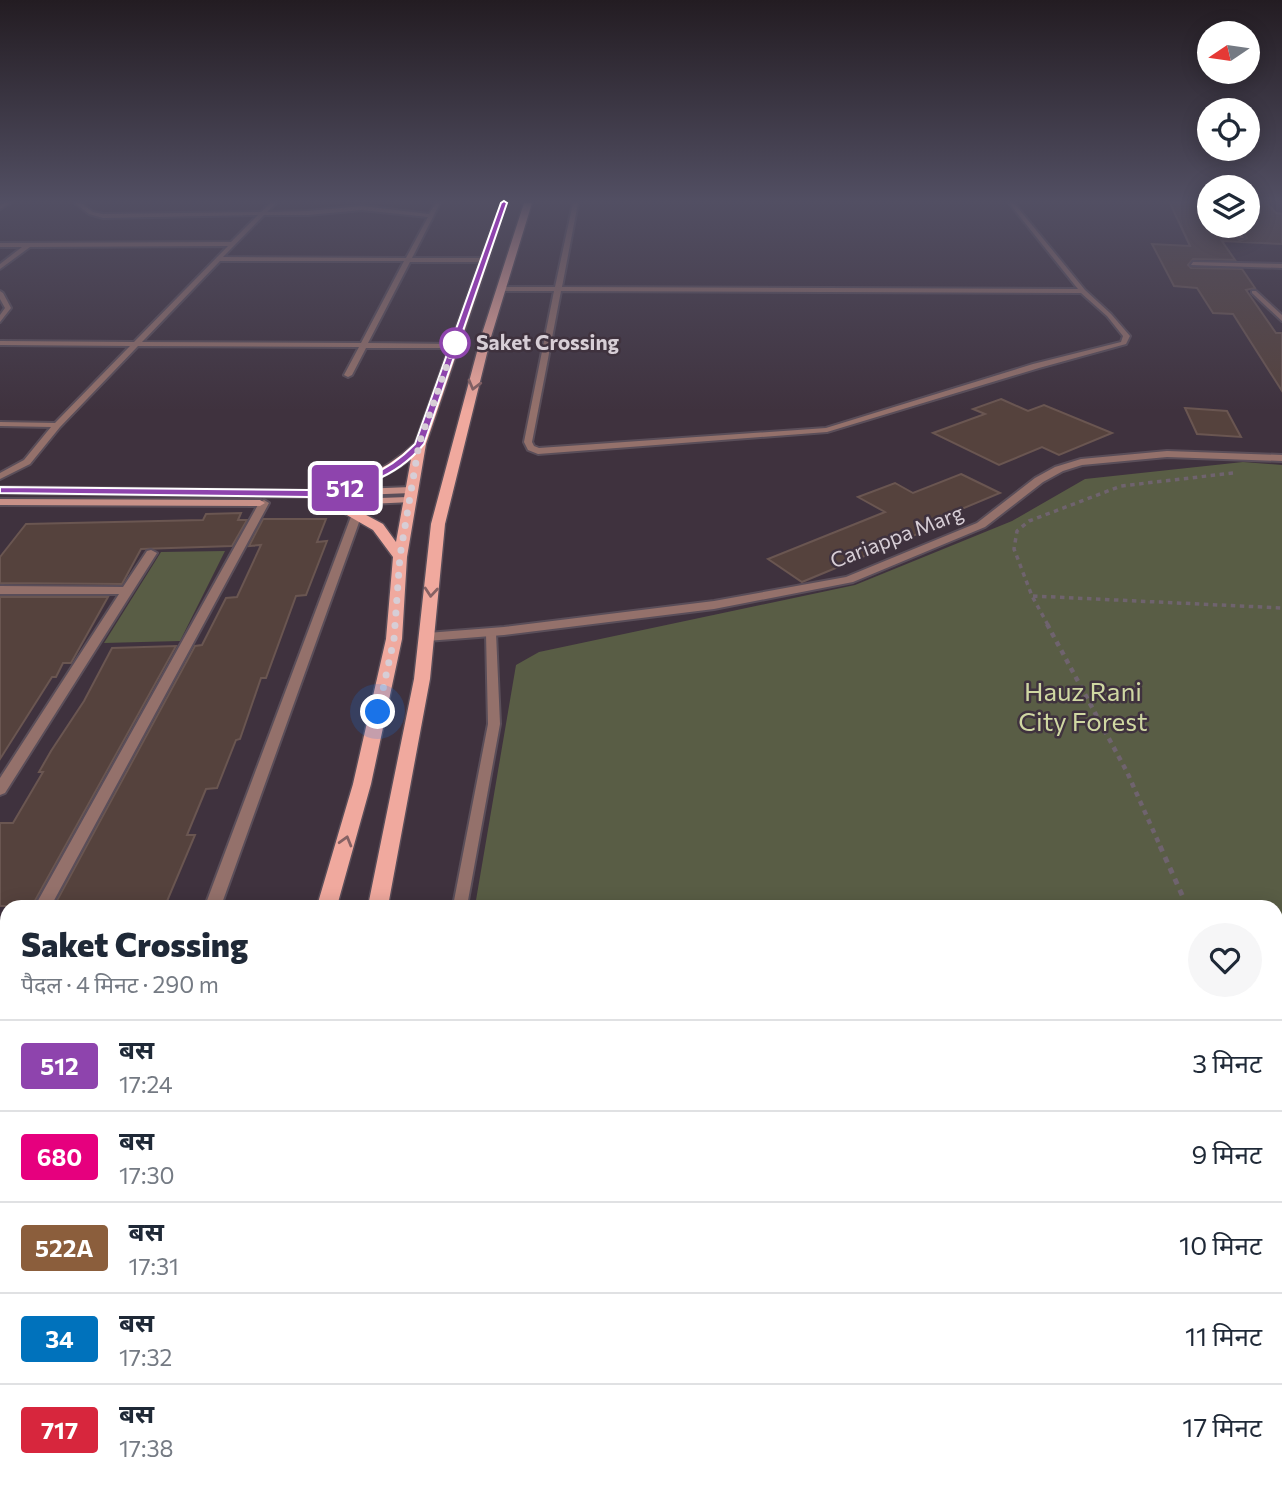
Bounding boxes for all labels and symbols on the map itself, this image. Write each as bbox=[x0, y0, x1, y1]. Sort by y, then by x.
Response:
north arrow bbox=[1197, 21, 1260, 84]
marker: Saket Crossing bbox=[440, 328, 470, 358]
place label: Saket Crossing bbox=[476, 329, 620, 354]
one-way arrow bbox=[467, 379, 482, 391]
line badge: 512 bbox=[305, 465, 385, 511]
street label: Cariappa Marg bbox=[826, 499, 967, 572]
one-way arrow bbox=[424, 586, 439, 598]
park label: Hauz Rani City Forest bbox=[1018, 675, 1148, 736]
your location bbox=[360, 694, 395, 729]
one-way arrow bbox=[337, 835, 352, 847]

